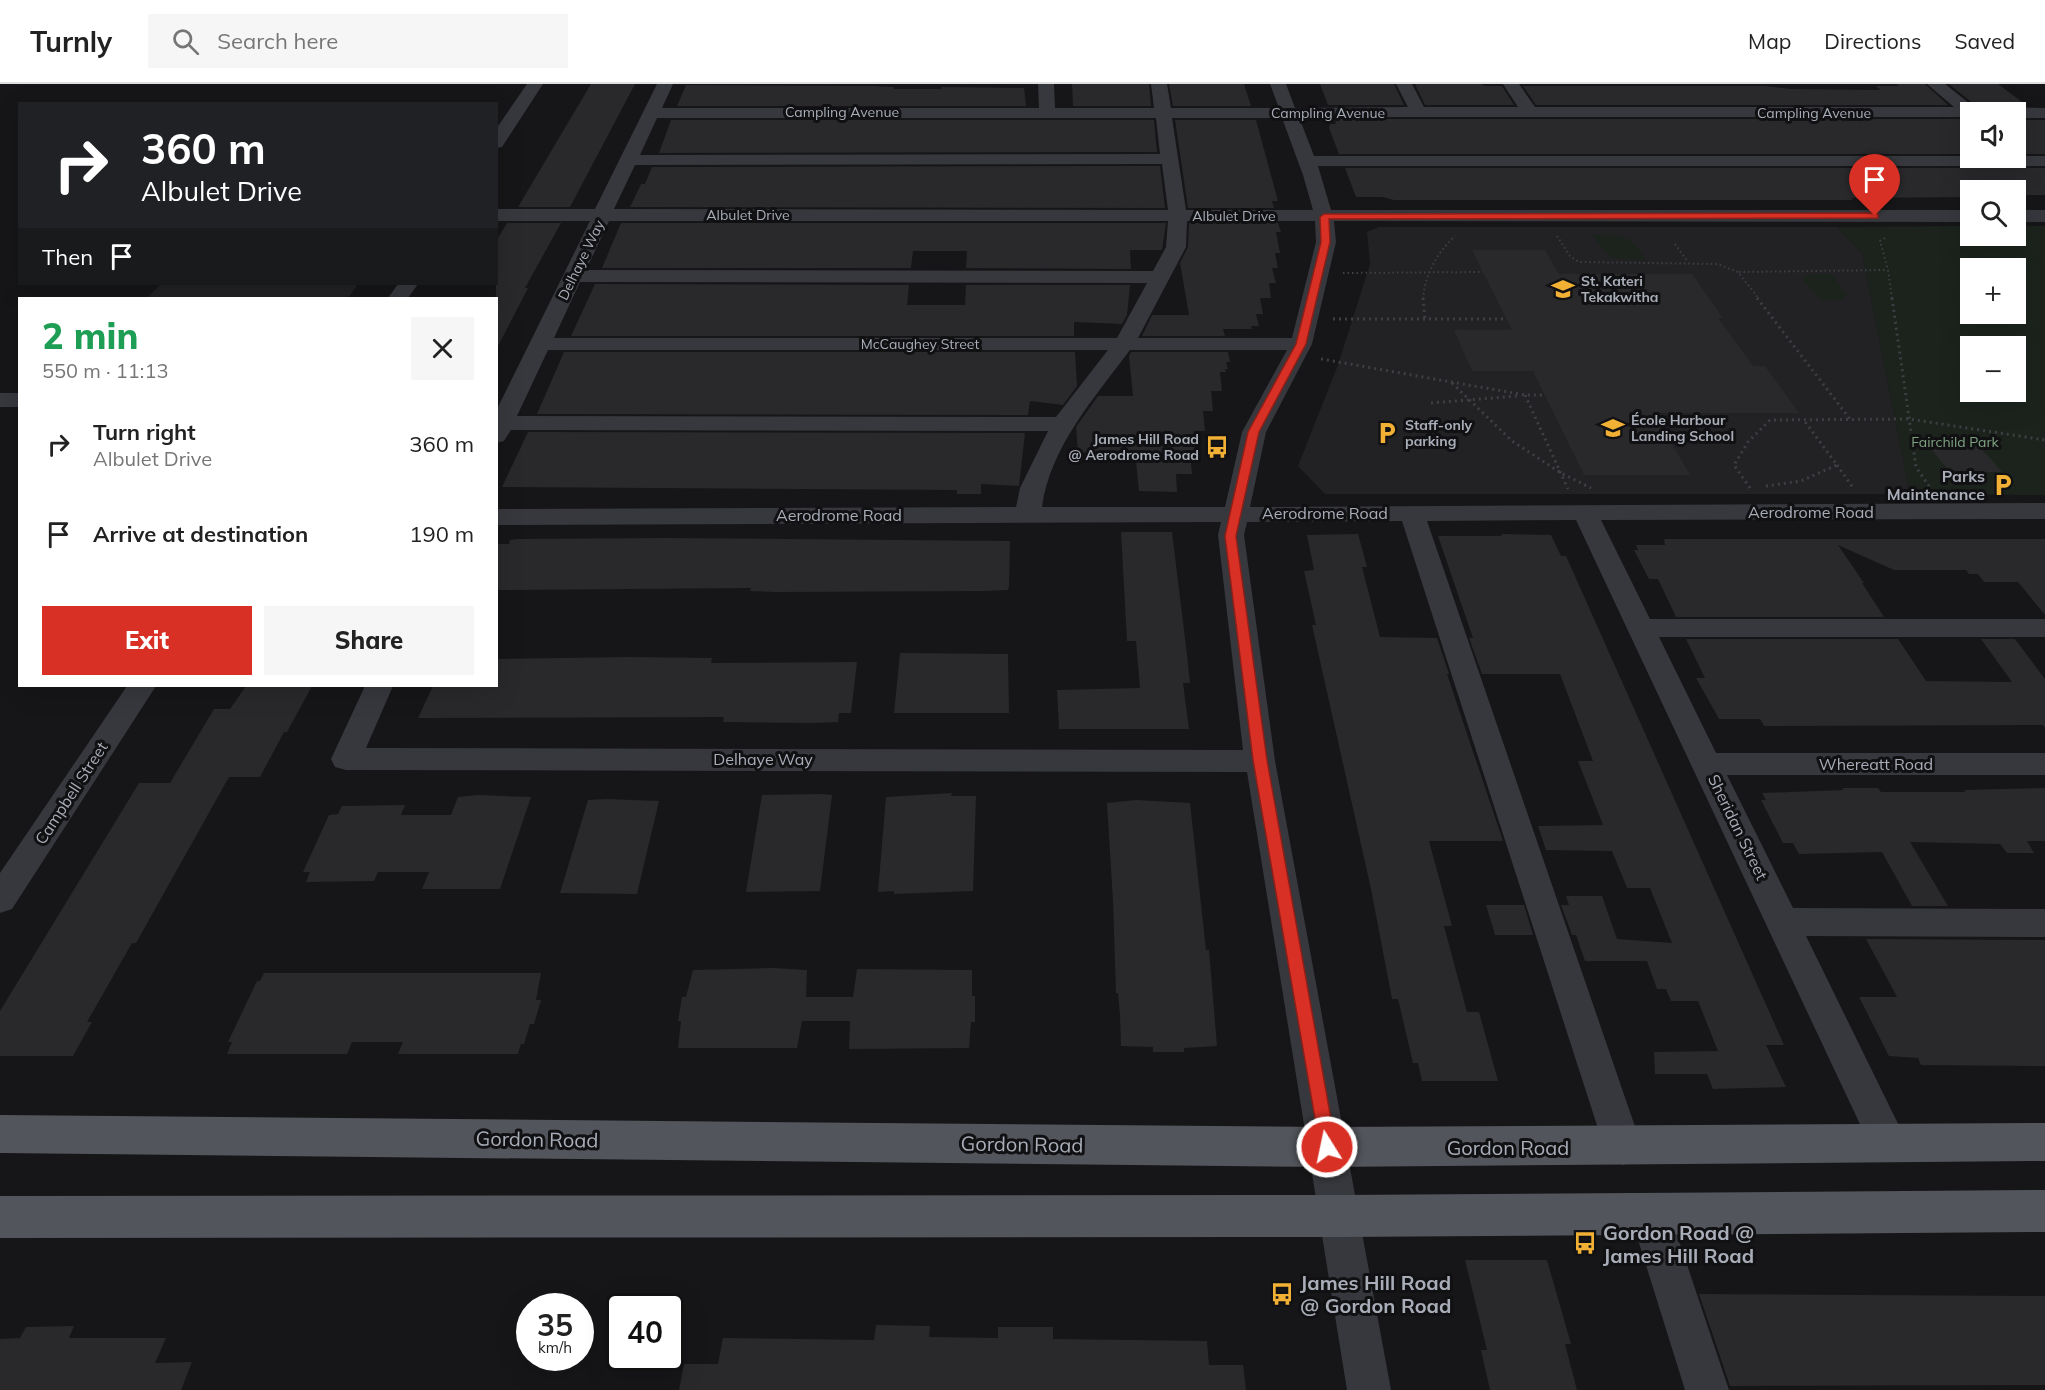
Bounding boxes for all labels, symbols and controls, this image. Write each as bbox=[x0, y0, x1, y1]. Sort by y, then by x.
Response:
search box bbox=[148, 14, 568, 68]
text: Turnly bbox=[30, 24, 112, 59]
icon: search bbox=[169, 25, 202, 58]
text: Search here bbox=[217, 27, 338, 55]
text: Map bbox=[1748, 28, 1791, 54]
text: Directions bbox=[1824, 28, 1921, 54]
text: Saved bbox=[1954, 28, 2015, 54]
map controls bbox=[1960, 102, 2026, 402]
button: sound bbox=[1960, 102, 2026, 168]
street label: Campling Avenue bbox=[785, 103, 899, 121]
street label: Campling Avenue bbox=[1271, 104, 1385, 122]
street label: Campling Avenue bbox=[1757, 104, 1871, 122]
text: 360 m bbox=[141, 122, 266, 175]
icon: right bbox=[42, 126, 120, 204]
pin bbox=[1849, 154, 1900, 216]
icon: arrive bbox=[1858, 163, 1891, 196]
text: Albulet Drive bbox=[141, 174, 302, 208]
button: search bbox=[1960, 180, 2026, 246]
street label: Albulet Drive bbox=[706, 206, 790, 224]
street label: Albulet Drive bbox=[1192, 207, 1276, 225]
street label: Delhaye Way bbox=[554, 216, 608, 303]
icon: arrive bbox=[105, 240, 138, 273]
text: Then bbox=[42, 243, 93, 271]
button: + bbox=[1960, 258, 2026, 324]
place label: St. Kateri Tekakwitha bbox=[1581, 272, 1659, 306]
school or university icon: St. Kateri Tekakwitha bbox=[1550, 276, 1576, 302]
text: 2 min bbox=[42, 313, 138, 358]
button: close bbox=[411, 317, 474, 380]
street label: McCaughey Street bbox=[861, 335, 979, 353]
button: − bbox=[1960, 336, 2026, 402]
text: 550 m · 11:13 bbox=[42, 358, 168, 383]
place label: École Harbour Landing School bbox=[1631, 411, 1734, 445]
school or university icon: École Harbour Landing School bbox=[1600, 415, 1626, 441]
place label: Staff-only parking bbox=[1405, 416, 1473, 450]
text: Turn right bbox=[93, 418, 196, 446]
parking icon: Staff-only parking bbox=[1374, 420, 1400, 446]
icon: right bbox=[42, 428, 75, 461]
text: 360 m bbox=[409, 430, 474, 458]
place label: James Hill Road @ Aerodrome Road bbox=[1068, 430, 1199, 464]
park label: Fairchild Park bbox=[1911, 433, 2000, 451]
bus stop icon: James Hill Road @ Aerodrome Road bbox=[1204, 434, 1230, 460]
text: Albulet Drive bbox=[93, 446, 212, 471]
place label: Parks Maintenance bbox=[1887, 466, 1985, 504]
parking icon: Parks Maintenance bbox=[1990, 472, 2016, 498]
street label: Aerodrome Road bbox=[1748, 502, 1874, 522]
street label: Aerodrome Road bbox=[1262, 503, 1388, 523]
street label: Aerodrome Road bbox=[776, 505, 902, 525]
icon: arrive bbox=[42, 518, 75, 551]
text: Arrive at destination bbox=[93, 520, 308, 548]
text: 190 m bbox=[409, 520, 474, 548]
button: Exit bbox=[42, 606, 252, 675]
button: Share bbox=[264, 606, 474, 675]
street label: Campbell Street bbox=[30, 738, 112, 848]
street label: Delhaye Way bbox=[713, 749, 813, 769]
street label: Whereatt Road bbox=[1819, 754, 1933, 774]
street label: Sheridan Street bbox=[1704, 771, 1772, 883]
position arrow bbox=[1295, 1115, 1359, 1179]
street label: Gordon Road bbox=[476, 1125, 598, 1153]
street label: Gordon Road bbox=[961, 1130, 1083, 1158]
street label: Gordon Road bbox=[1447, 1135, 1569, 1160]
place label: Gordon Road @ James Hill Road bbox=[1603, 1220, 1754, 1268]
bus stop icon: Gordon Road @ James Hill Road bbox=[1572, 1230, 1598, 1256]
place label: James Hill Road @ Gordon Road bbox=[1300, 1270, 1451, 1318]
bus stop icon: James Hill Road @ Gordon Road bbox=[1269, 1281, 1295, 1307]
speed limit sign: 40 bbox=[606, 1293, 684, 1371]
text: 35 bbox=[537, 1306, 573, 1344]
text: km/h bbox=[538, 1338, 572, 1357]

